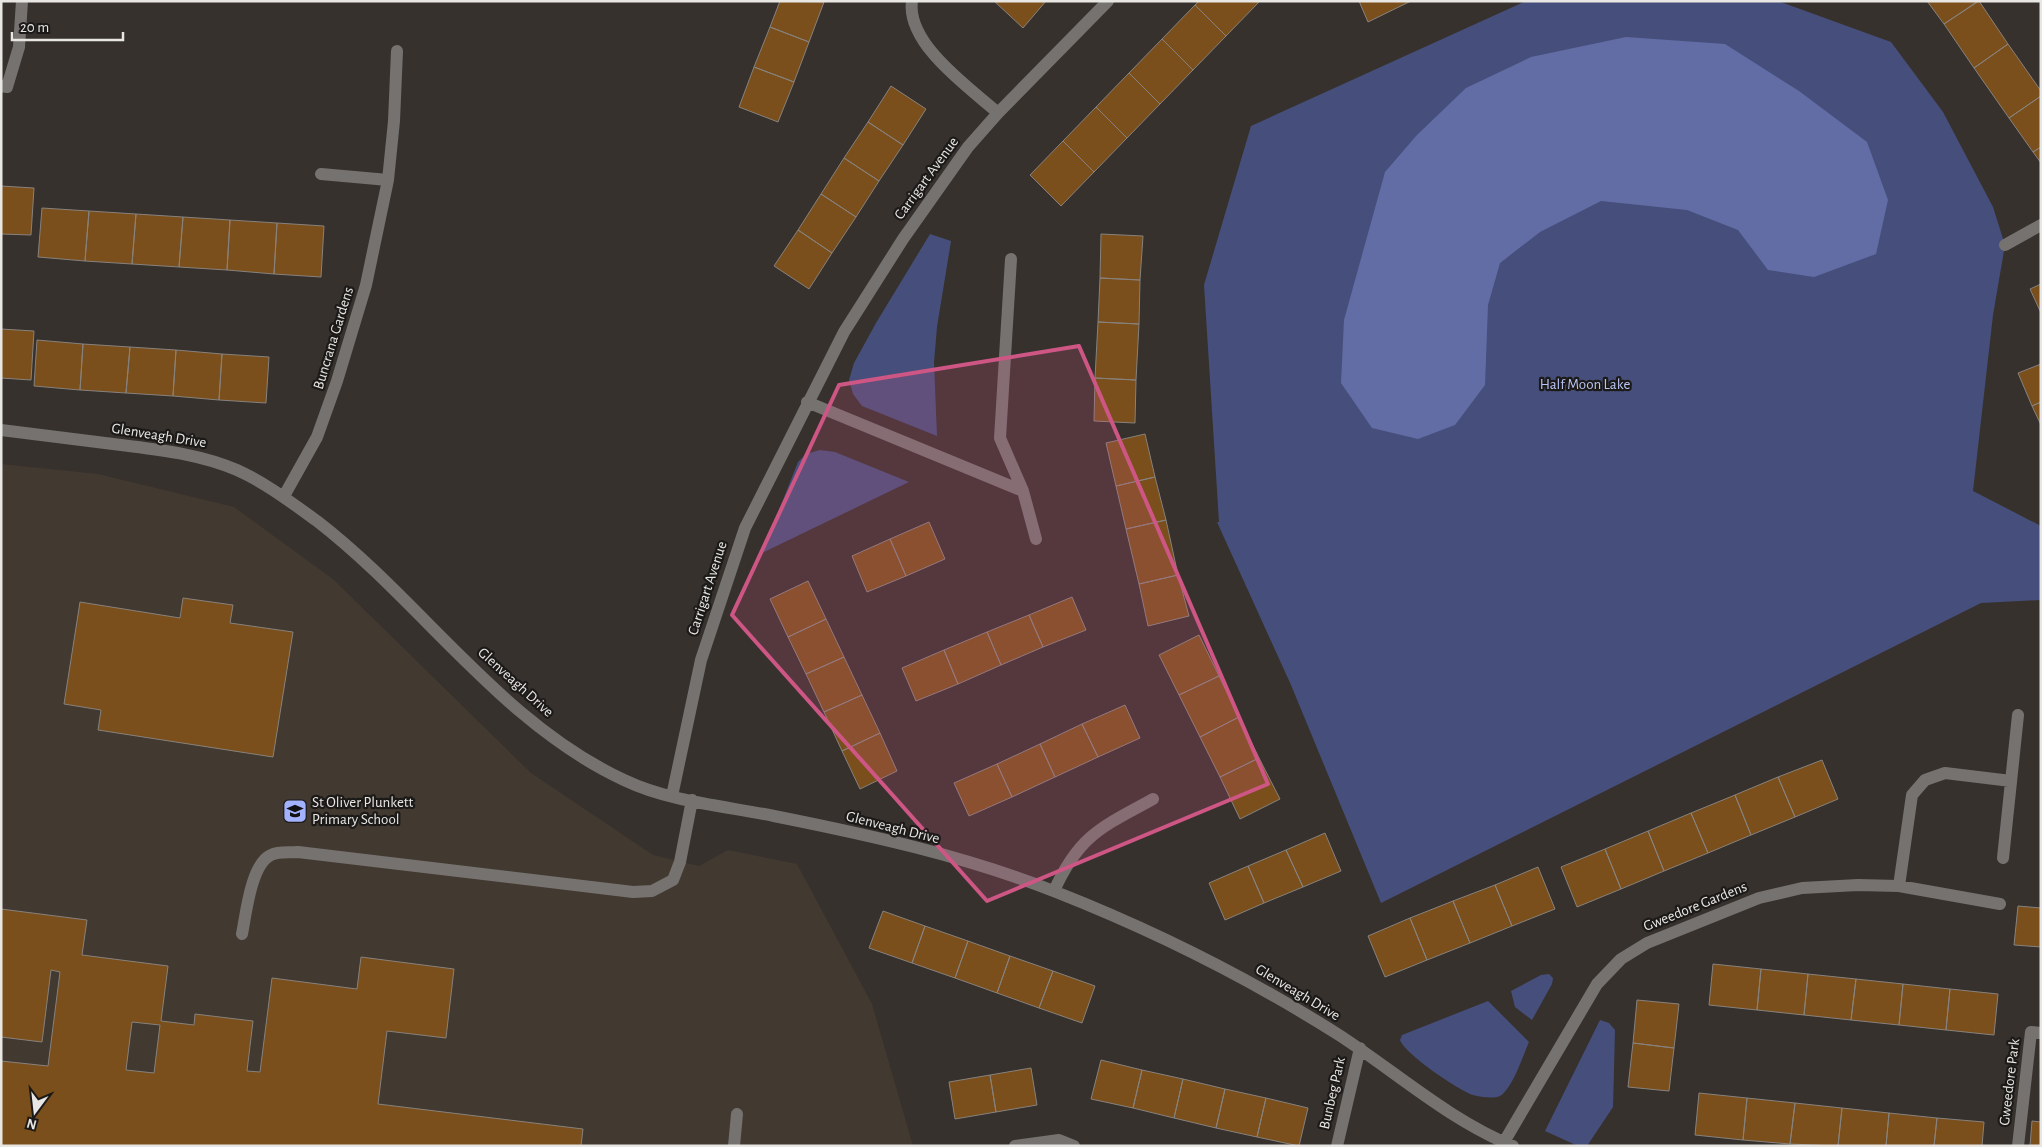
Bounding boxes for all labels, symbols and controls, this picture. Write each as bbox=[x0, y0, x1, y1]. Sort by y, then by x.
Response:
scale bar bbox=[12, 10, 124, 42]
text: 20 m bbox=[20, 20, 49, 35]
street label: Carrigart Avenue bbox=[892, 134, 961, 222]
street label: Buncrana Gardens bbox=[311, 285, 356, 391]
park label: Half Moon Lake bbox=[1540, 377, 1630, 392]
street label: Glenveagh Drive bbox=[110, 421, 207, 450]
street label: Carrigart Avenue bbox=[685, 539, 730, 637]
street label: Glenveagh Drive bbox=[475, 645, 556, 720]
place label: St Oliver Plunkett Primary School bbox=[312, 795, 414, 827]
school or university icon: St Oliver Plunkett Primary School bbox=[282, 798, 308, 824]
street label: Glenveagh Drive bbox=[845, 809, 941, 846]
street label: Gweedore Gardens bbox=[1641, 879, 1749, 934]
street label: Glenveagh Drive bbox=[1253, 961, 1343, 1024]
street label: Gweedore Park bbox=[1997, 1038, 2022, 1126]
street label: Bunbeg Park bbox=[1317, 1055, 1348, 1131]
north arrow bbox=[10, 1087, 60, 1137]
text: N bbox=[25, 1116, 38, 1132]

